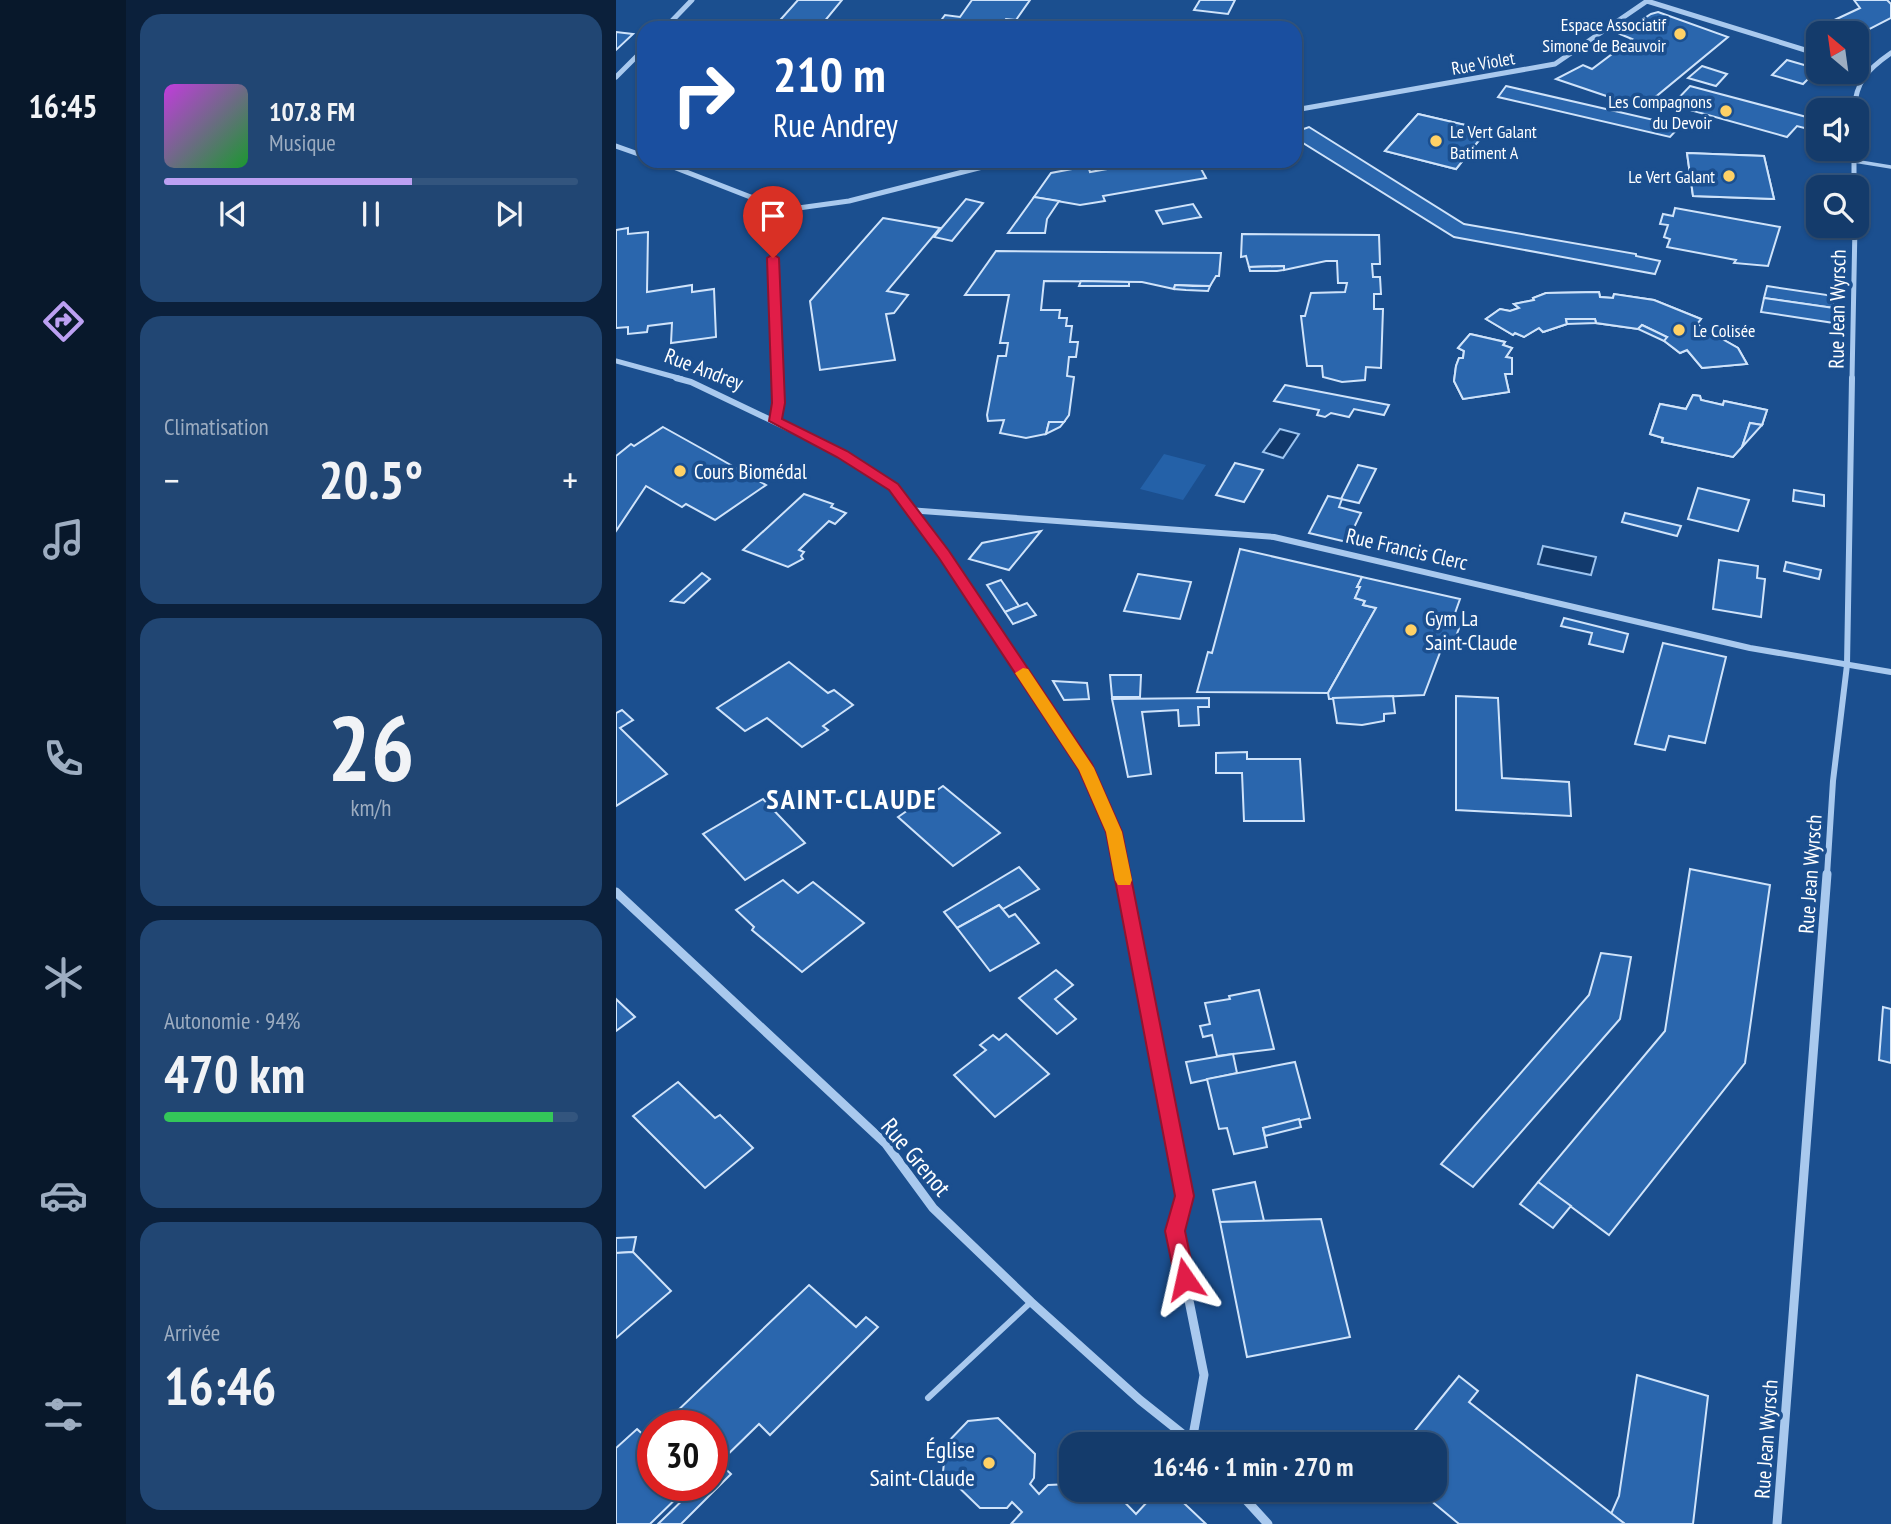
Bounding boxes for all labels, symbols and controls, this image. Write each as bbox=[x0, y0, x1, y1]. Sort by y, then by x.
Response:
place label: Espace Associatif Simone de Beauvoir bbox=[1542, 13, 1667, 57]
north arrow bbox=[1806, 21, 1869, 84]
map controls bbox=[1806, 21, 1869, 238]
marker: Espace Associatif Simone de Beauvoir bbox=[1672, 26, 1688, 42]
text: 210 m bbox=[773, 42, 886, 106]
street label: Rue Violet bbox=[1450, 46, 1516, 80]
icon: right bbox=[658, 49, 749, 140]
text: 16:45 bbox=[28, 85, 98, 127]
place label: Les Compagnons du Devoir bbox=[1608, 90, 1712, 134]
text: 107.8 FM bbox=[269, 95, 355, 128]
button: sound bbox=[1806, 98, 1869, 161]
marker: Les Compagnons du Devoir bbox=[1718, 103, 1734, 119]
text: Rue Andrey bbox=[773, 104, 898, 146]
place label: Le Vert Galant Batiment A bbox=[1450, 120, 1537, 164]
text: Musique bbox=[269, 128, 336, 157]
marker: Le Vert Galant Batiment A bbox=[1428, 133, 1444, 149]
place label: Le Vert Galant bbox=[1628, 165, 1715, 188]
marker: Le Vert Galant bbox=[1721, 168, 1737, 184]
button: search bbox=[1806, 175, 1869, 238]
pin bbox=[743, 186, 803, 258]
icon: previous bbox=[214, 195, 252, 233]
icon: pause bbox=[352, 195, 390, 233]
icon: next bbox=[490, 195, 528, 233]
icon: arrive bbox=[754, 197, 792, 235]
street label: Rue Jean Wyrsch bbox=[1822, 249, 1852, 369]
icon: directions bbox=[39, 297, 88, 346]
place label: Le Colisée bbox=[1693, 319, 1755, 342]
marker: Le Colisée bbox=[1671, 322, 1687, 338]
street label: Rue Andrey bbox=[661, 342, 747, 396]
text: Climatisation bbox=[164, 412, 269, 441]
text: 20.5° bbox=[319, 446, 423, 513]
text: − bbox=[164, 455, 180, 504]
text: + bbox=[562, 455, 578, 504]
place label: Cours Biomédal bbox=[694, 458, 807, 485]
marker: Cours Biomédal bbox=[672, 463, 688, 479]
icon: music bbox=[39, 515, 88, 564]
street label: Rue Francis Clerc bbox=[1343, 522, 1471, 576]
place label: Gym La Saint-Claude bbox=[1425, 605, 1517, 656]
marker: Gym La Saint-Claude bbox=[1403, 622, 1419, 638]
text: 26 bbox=[328, 688, 415, 806]
icon: phone bbox=[39, 734, 88, 783]
district label: SAINT-CLAUDE bbox=[766, 780, 938, 817]
text: km/h bbox=[351, 793, 391, 822]
street label: Rue Jean Wyrsch bbox=[1792, 814, 1828, 934]
icon: climate bbox=[39, 953, 88, 1002]
text: Autonomie · 94% bbox=[164, 1006, 300, 1035]
text: 470 km bbox=[164, 1040, 305, 1107]
street label: Rue Grenot bbox=[874, 1112, 958, 1203]
icon: car bbox=[39, 1171, 88, 1220]
position arrow bbox=[1148, 1242, 1222, 1316]
text: Arrivée bbox=[164, 1318, 220, 1347]
text: 16:46 bbox=[164, 1352, 276, 1419]
street label: Rue Jean Wyrsch bbox=[1748, 1379, 1784, 1499]
icon: filters bbox=[39, 1390, 88, 1439]
speed limit sign: 30 bbox=[637, 1410, 728, 1501]
place label: Église Saint-Claude bbox=[869, 1434, 975, 1493]
text: 16:46 · 1 min · 270 m bbox=[1153, 1450, 1353, 1483]
marker: Église Saint-Claude bbox=[981, 1455, 997, 1471]

